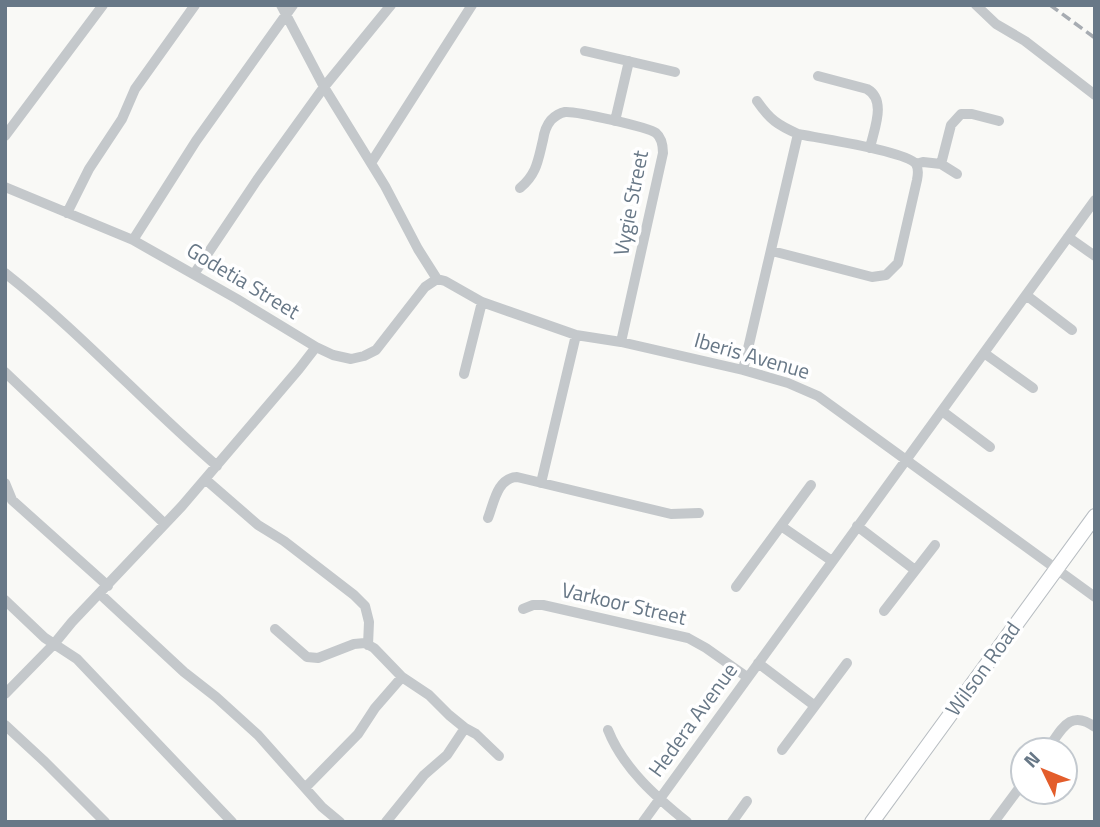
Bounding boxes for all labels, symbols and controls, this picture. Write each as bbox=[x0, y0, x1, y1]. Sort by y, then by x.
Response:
street label: Vygie Street bbox=[604, 147, 656, 258]
street label: Godetia Street bbox=[181, 234, 307, 327]
street label: Iberis Avenue bbox=[691, 323, 814, 387]
street label: Varkoor Street bbox=[559, 573, 691, 633]
street label: Wilson Road bbox=[937, 614, 1028, 722]
street label: Hedera Avenue bbox=[640, 656, 745, 783]
north arrow bbox=[1009, 736, 1079, 806]
text: N bbox=[1016, 744, 1046, 774]

